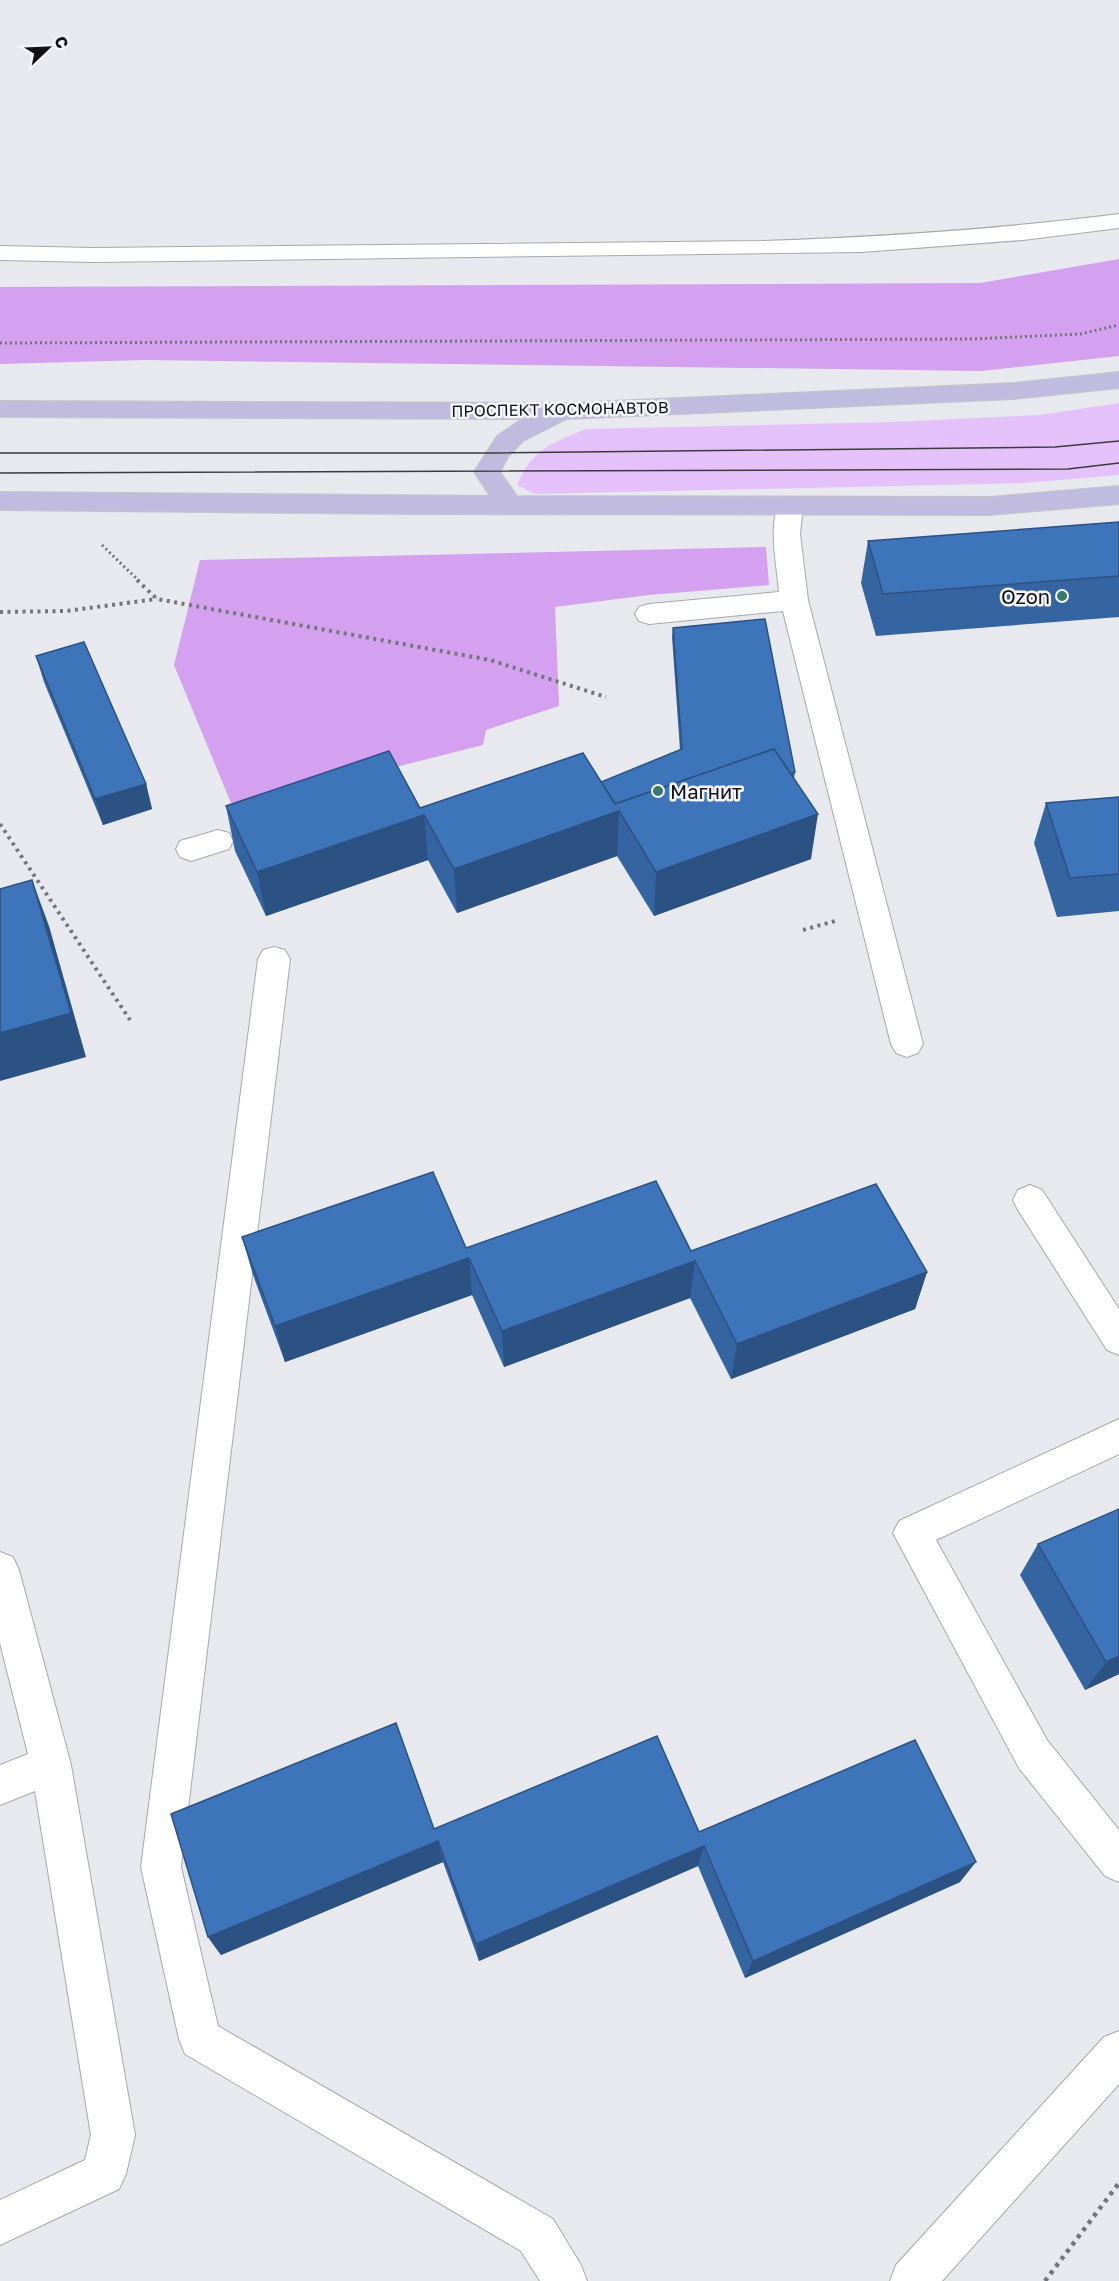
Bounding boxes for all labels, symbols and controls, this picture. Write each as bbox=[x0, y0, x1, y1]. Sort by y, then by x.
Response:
north arrow bbox=[18, 18, 78, 78]
text: С bbox=[50, 33, 73, 51]
street label: ПРОСПЕКТ КОСМОНАВТОВ bbox=[451, 397, 669, 421]
place label: Ozon bbox=[1001, 584, 1050, 608]
marker: Ozon bbox=[1055, 589, 1069, 603]
place label: Магнит bbox=[670, 779, 742, 803]
marker: Магнит bbox=[651, 784, 665, 798]

